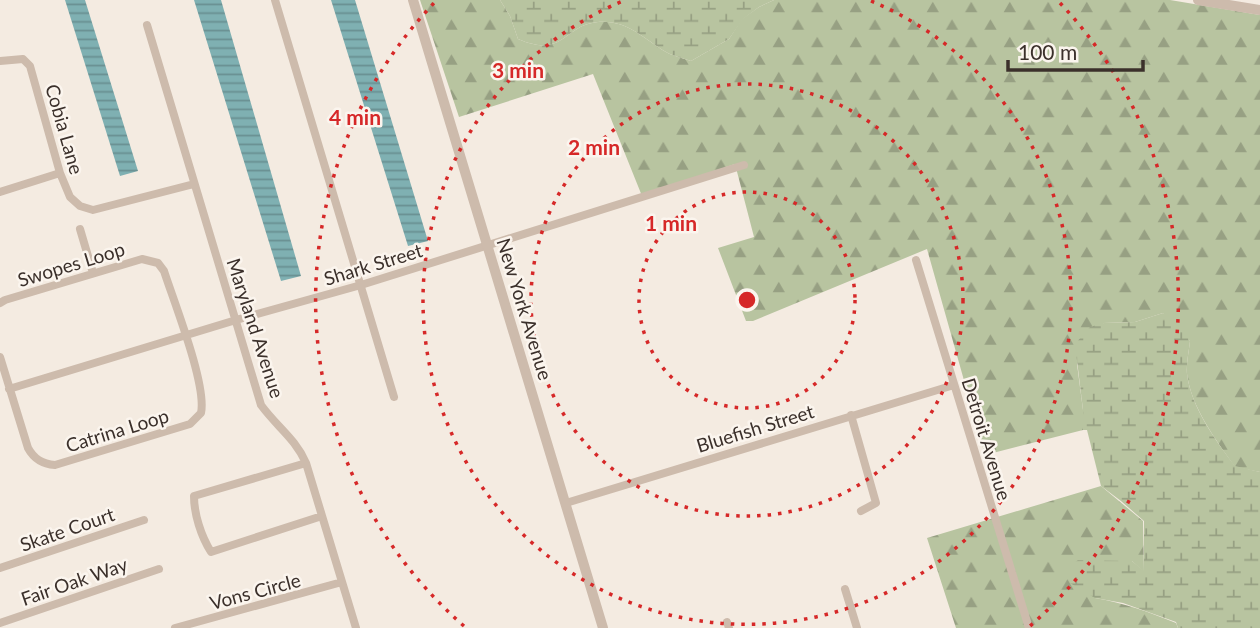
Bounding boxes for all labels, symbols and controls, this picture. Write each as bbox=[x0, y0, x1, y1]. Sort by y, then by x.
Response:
scale bar bbox=[1008, 28, 1143, 72]
text: 100 m bbox=[1018, 39, 1077, 64]
text: 3 min bbox=[492, 57, 544, 82]
street label: Cobia Lane bbox=[41, 81, 89, 177]
text: 4 min bbox=[329, 104, 381, 129]
text: 2 min bbox=[568, 134, 620, 159]
text: 1 min bbox=[645, 210, 697, 235]
street label: New York Avenue bbox=[493, 235, 557, 383]
street label: Swopes Loop bbox=[15, 237, 127, 291]
street label: Shark Street bbox=[321, 238, 425, 290]
street label: Maryland Avenue bbox=[223, 255, 289, 401]
centre of rings bbox=[735, 288, 759, 312]
street label: Detroit Avenue bbox=[957, 375, 1017, 503]
street label: Bluefish Street bbox=[693, 399, 817, 457]
street label: Catrina Loop bbox=[63, 403, 171, 457]
street label: Skate Court bbox=[17, 502, 117, 556]
street label: Fair Oak Way bbox=[18, 552, 130, 610]
street label: Vons Circle bbox=[207, 568, 303, 614]

